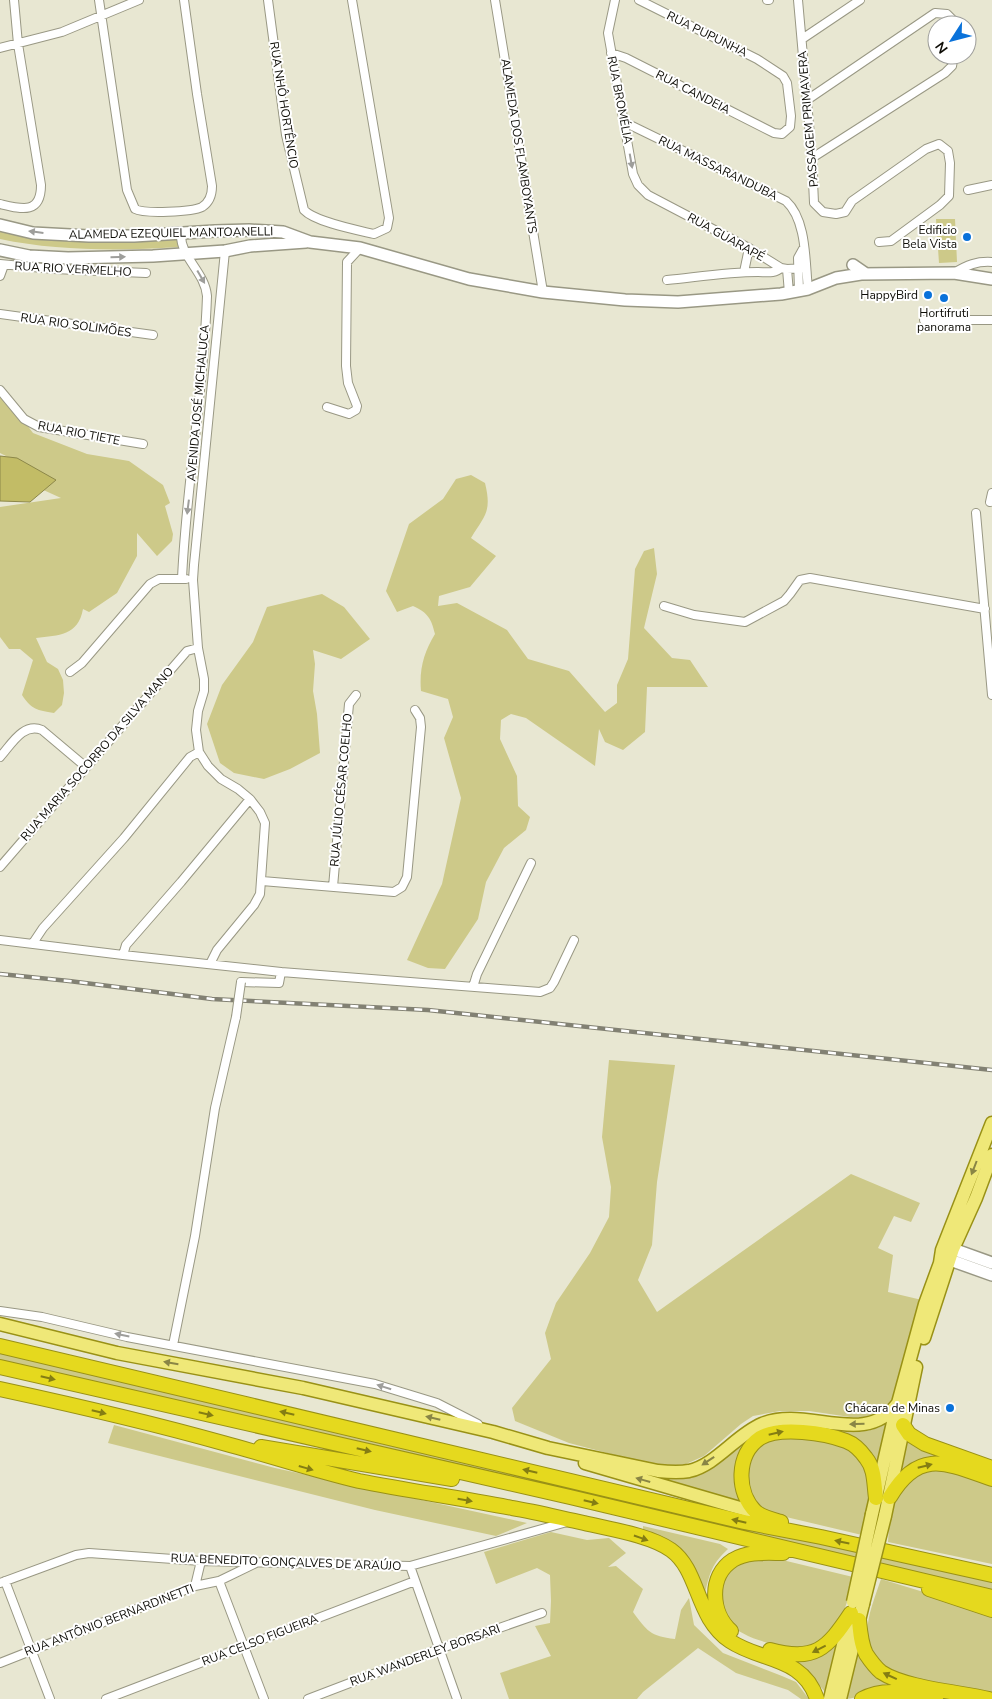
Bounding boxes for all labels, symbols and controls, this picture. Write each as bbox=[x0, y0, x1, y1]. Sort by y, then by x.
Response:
street label: RUA PUPUNHA bbox=[664, 8, 750, 61]
north arrow bbox=[927, 15, 977, 65]
text: N bbox=[931, 38, 953, 57]
street label: RUA NHÔ HORTÊNCIO bbox=[266, 40, 302, 170]
street label: PASSAGEM PRIMAVERA bbox=[794, 50, 822, 188]
street label: RUA BROMÉLIA bbox=[604, 55, 636, 146]
street label: ALAMEDA DOS FLAMBOYANTS bbox=[497, 57, 541, 235]
street label: RUA CANDEIA bbox=[653, 66, 733, 118]
street label: RUA MASSARANDUBA bbox=[656, 132, 781, 204]
one-way arrow bbox=[627, 153, 635, 169]
street label: RUA GUARAPÉ bbox=[685, 209, 767, 265]
place label: Edificio Bela Vista bbox=[902, 222, 957, 252]
street label: ALAMEDA EZEQUIEL MANTOANELLI bbox=[69, 223, 273, 243]
one-way arrow bbox=[28, 228, 44, 236]
marker: Edificio Bela Vista bbox=[961, 231, 973, 243]
one-way arrow bbox=[110, 253, 126, 261]
street label: RUA RIO VERMELHO bbox=[14, 258, 132, 280]
one-way arrow bbox=[197, 270, 205, 284]
place label: HappyBird bbox=[860, 287, 918, 303]
marker: HappyBird bbox=[922, 289, 934, 301]
marker: Hortifruti panorama bbox=[938, 292, 950, 304]
place label: Hortifruti panorama bbox=[917, 305, 971, 335]
street label: RUA RIO SOLIMÕES bbox=[20, 309, 132, 341]
street label: AVENIDA JOSÉ MICHALUCA bbox=[183, 324, 213, 482]
street label: RUA RIO TIETE bbox=[37, 417, 121, 449]
one-way arrow bbox=[184, 500, 192, 516]
street label: RUA MARIA SOCORRO DA SILVA MANO bbox=[17, 664, 177, 844]
street label: RUA JÚLIO CÉSAR COELHO bbox=[326, 713, 356, 867]
one-way arrow bbox=[970, 1161, 978, 1176]
one-way arrow bbox=[114, 1331, 129, 1339]
one-way arrow bbox=[163, 1359, 179, 1367]
one-way arrow bbox=[40, 1374, 55, 1382]
one-way arrow bbox=[376, 1382, 391, 1390]
place label: Chácara de Minas bbox=[845, 1400, 940, 1416]
marker: Chácara de Minas bbox=[944, 1402, 956, 1414]
one-way arrow bbox=[91, 1408, 106, 1416]
one-way arrow bbox=[279, 1409, 294, 1417]
one-way arrow bbox=[198, 1410, 213, 1418]
one-way arrow bbox=[426, 1414, 441, 1422]
one-way arrow bbox=[849, 1421, 865, 1429]
one-way arrow bbox=[768, 1429, 783, 1437]
one-way arrow bbox=[357, 1446, 372, 1454]
one-way arrow bbox=[701, 1457, 714, 1466]
one-way arrow bbox=[917, 1462, 932, 1470]
one-way arrow bbox=[299, 1464, 314, 1472]
one-way arrow bbox=[523, 1467, 538, 1475]
one-way arrow bbox=[636, 1475, 651, 1483]
one-way arrow bbox=[458, 1496, 474, 1504]
one-way arrow bbox=[583, 1498, 598, 1506]
one-way arrow bbox=[732, 1517, 747, 1525]
one-way arrow bbox=[634, 1534, 649, 1542]
one-way arrow bbox=[834, 1538, 850, 1546]
street label: RUA BENEDITO GONÇALVES DE ARAÚJO bbox=[170, 1550, 402, 1574]
street label: RUA ANTÔNIO BERNARDINETTI bbox=[22, 1580, 196, 1660]
street label: RUA CELSO FIGUEIRA bbox=[200, 1610, 321, 1670]
street label: RUA WANDERLEY BORSARI bbox=[348, 1620, 502, 1690]
one-way arrow bbox=[811, 1644, 826, 1653]
one-way arrow bbox=[883, 1672, 898, 1680]

